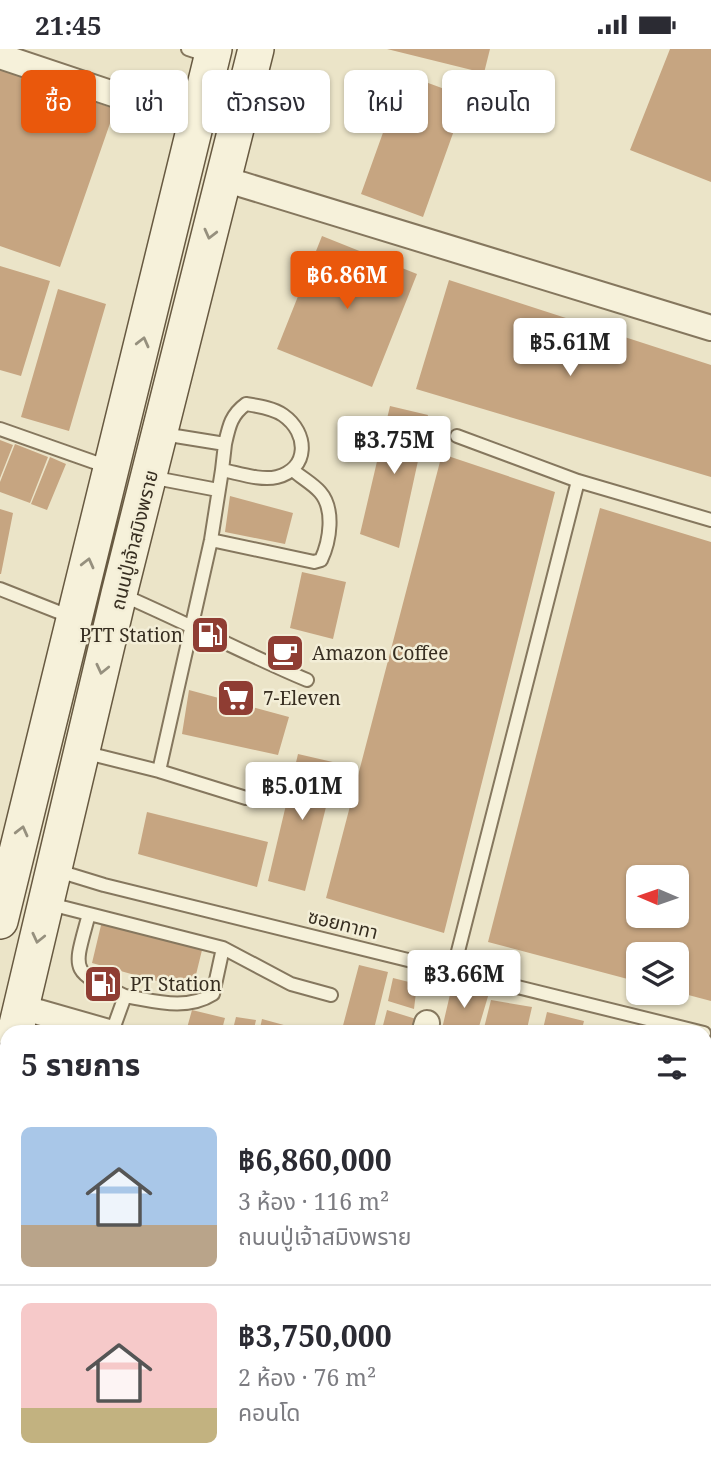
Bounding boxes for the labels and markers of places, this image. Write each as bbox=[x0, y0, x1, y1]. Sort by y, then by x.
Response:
pin: ฿6.86M bbox=[290, 251, 404, 311]
pin: ฿5.61M bbox=[513, 319, 627, 378]
pin: ฿3.75M bbox=[337, 417, 451, 476]
fuel station icon: PTT Station bbox=[189, 614, 231, 656]
place label: PTT Station bbox=[80, 622, 183, 648]
cafe icon: Amazon Coffee bbox=[264, 632, 306, 674]
place label: Amazon Coffee bbox=[312, 640, 448, 666]
supermarket icon: 7-Eleven bbox=[215, 677, 257, 719]
place label: 7-Eleven bbox=[263, 685, 341, 711]
pin: ฿5.01M bbox=[245, 763, 359, 822]
pin: ฿3.66M bbox=[407, 951, 521, 1010]
fuel station icon: PT Station bbox=[82, 963, 124, 1005]
place label: PT Station bbox=[130, 971, 222, 997]

